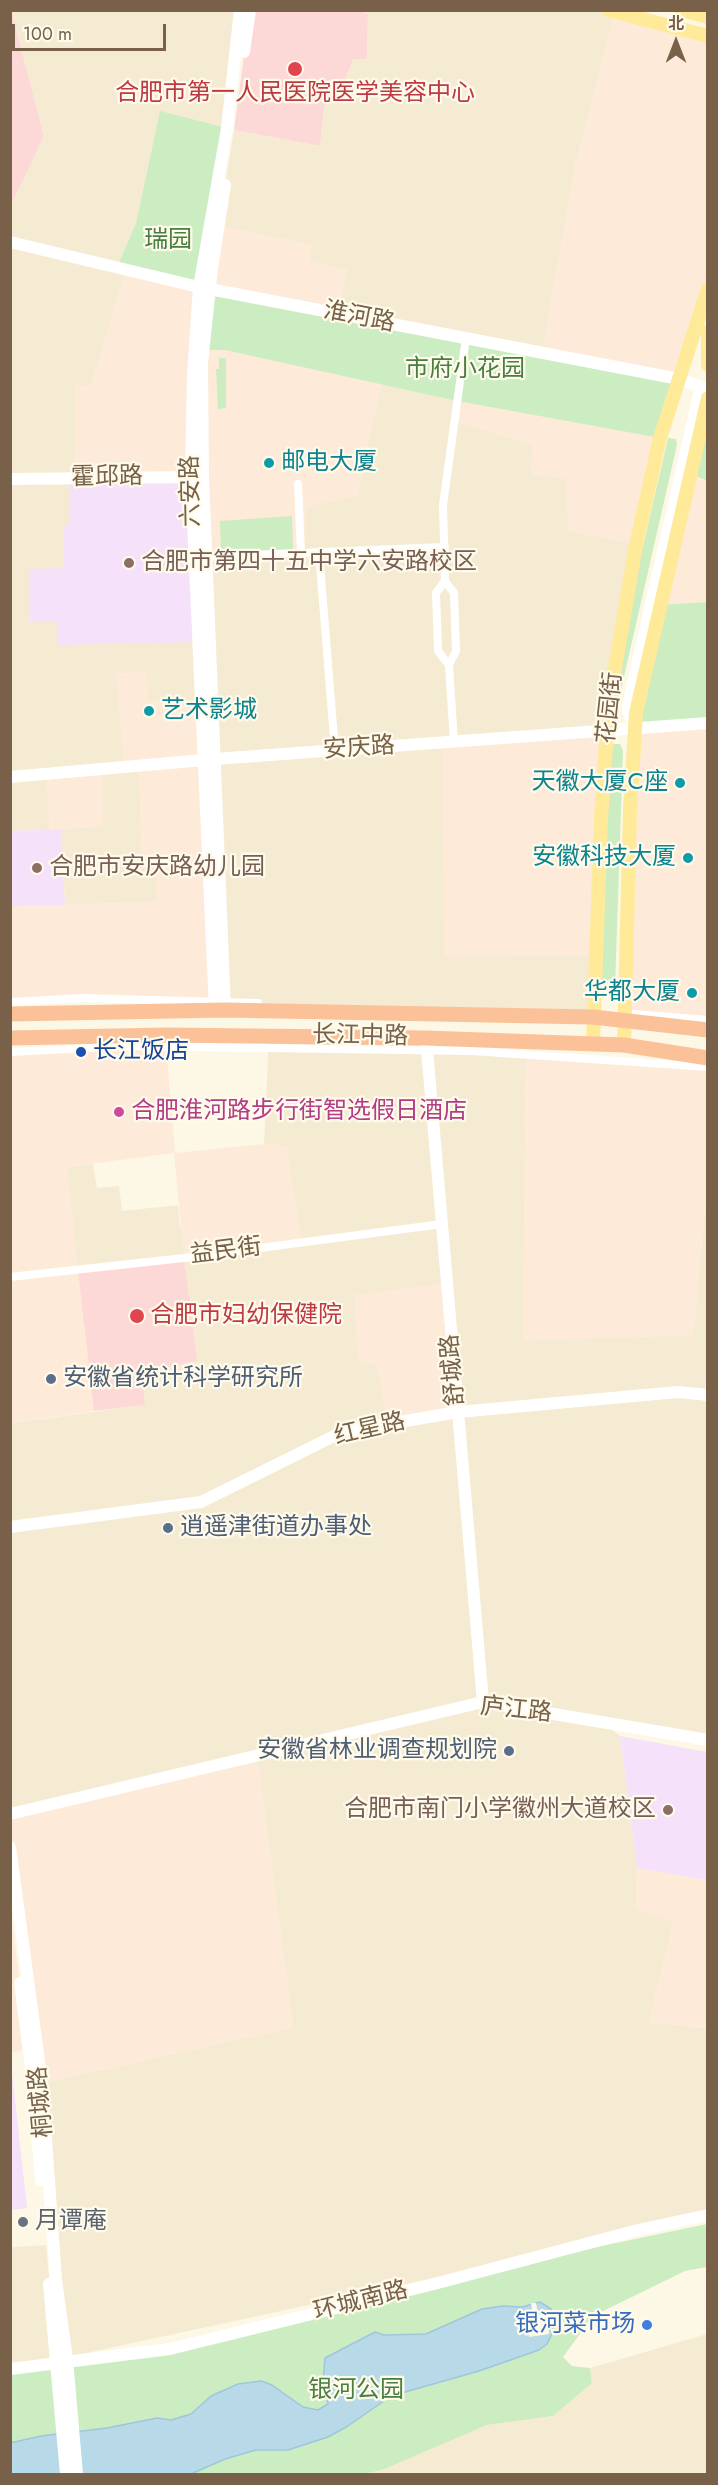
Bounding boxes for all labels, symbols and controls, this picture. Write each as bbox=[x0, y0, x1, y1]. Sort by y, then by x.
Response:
scale bar bbox=[15, 12, 170, 50]
north arrow bbox=[646, 12, 706, 72]
text: 北 bbox=[668, 12, 684, 35]
text: 100 m bbox=[23, 21, 72, 47]
marker: 合肥市第一人民医院医学美容中心 bbox=[286, 60, 304, 78]
place label: 合肥市第一人民医院医学美容中心 bbox=[115, 80, 475, 108]
park label: 瑞园 bbox=[144, 227, 192, 255]
street label: 淮河路 bbox=[321, 297, 397, 339]
park label: 市府小花园 bbox=[405, 356, 525, 384]
place label: 邮电大厦 bbox=[281, 449, 377, 477]
street label: 六安路 bbox=[177, 455, 207, 527]
marker: 邮电大厦 bbox=[262, 456, 276, 470]
street label: 霍邱路 bbox=[71, 463, 143, 493]
place label: 合肥市第四十五中学六安路校区 bbox=[141, 549, 477, 577]
marker: 合肥市第四十五中学六安路校区 bbox=[122, 556, 136, 570]
street label: 花园街 bbox=[593, 671, 629, 745]
place label: 艺术影城 bbox=[161, 697, 257, 725]
marker: 艺术影城 bbox=[142, 704, 156, 718]
street label: 安庆路 bbox=[322, 732, 396, 766]
place label: 天徽大厦C座 bbox=[532, 769, 668, 797]
marker: 天徽大厦C座 bbox=[673, 776, 687, 790]
place label: 安徽科技大厦 bbox=[532, 844, 676, 872]
marker: 安徽科技大厦 bbox=[681, 851, 695, 865]
place label: 合肥市安庆路幼儿园 bbox=[49, 854, 265, 882]
marker: 合肥市安庆路幼儿园 bbox=[30, 861, 44, 875]
place label: 华都大厦 bbox=[584, 979, 680, 1007]
marker: 华都大厦 bbox=[685, 986, 699, 1000]
street label: 长江中路 bbox=[312, 1022, 408, 1052]
place label: 长江饭店 bbox=[93, 1038, 189, 1066]
marker: 长江饭店 bbox=[74, 1045, 88, 1059]
place label: 合肥淮河路步行街智选假日酒店 bbox=[131, 1098, 467, 1126]
marker: 合肥淮河路步行街智选假日酒店 bbox=[112, 1105, 126, 1119]
street label: 益民街 bbox=[189, 1233, 263, 1271]
place label: 合肥市妇幼保健院 bbox=[150, 1302, 342, 1330]
marker: 合肥市妇幼保健院 bbox=[128, 1307, 146, 1325]
street label: 舒城路 bbox=[437, 1333, 471, 1407]
place label: 安徽省统计科学研究所 bbox=[63, 1365, 303, 1393]
marker: 安徽省统计科学研究所 bbox=[44, 1372, 58, 1386]
street label: 红星路 bbox=[332, 1408, 408, 1452]
place label: 逍遥津街道办事处 bbox=[180, 1514, 372, 1542]
marker: 逍遥津街道办事处 bbox=[161, 1521, 175, 1535]
street label: 庐江路 bbox=[479, 1693, 553, 1729]
place label: 安徽省林业调查规划院 bbox=[257, 1737, 497, 1765]
marker: 安徽省林业调查规划院 bbox=[502, 1744, 516, 1758]
place label: 合肥市南门小学徽州大道校区 bbox=[344, 1796, 656, 1824]
marker: 合肥市南门小学徽州大道校区 bbox=[661, 1803, 675, 1817]
street label: 桐城路 bbox=[25, 2065, 59, 2139]
place label: 月谭庵 bbox=[35, 2208, 107, 2236]
marker: 月谭庵 bbox=[16, 2215, 30, 2229]
street label: 环城南路 bbox=[311, 2276, 411, 2328]
place label: 银河菜市场 bbox=[515, 2311, 635, 2339]
marker: 银河菜市场 bbox=[640, 2318, 654, 2332]
park label: 银河公园 bbox=[308, 2377, 404, 2405]

